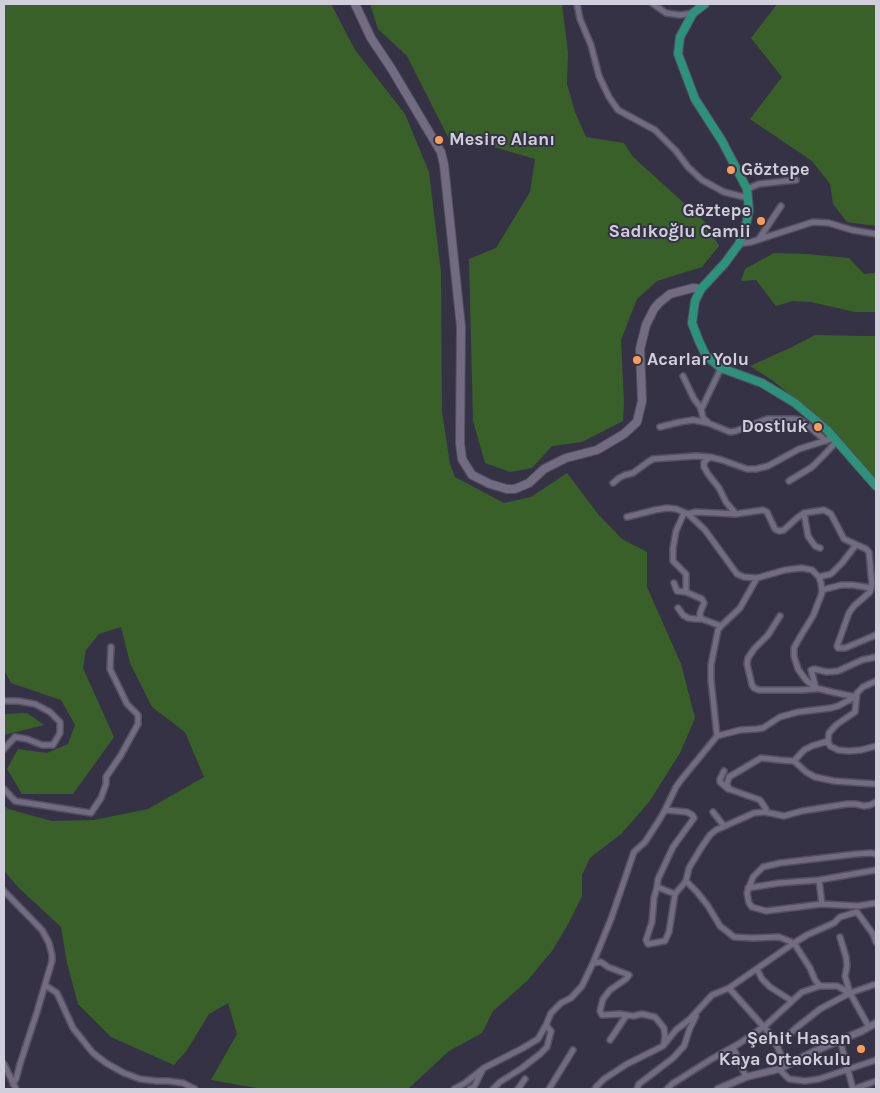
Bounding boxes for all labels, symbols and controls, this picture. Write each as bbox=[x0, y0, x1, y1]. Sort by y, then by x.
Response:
place label: Mesire Alanı bbox=[449, 129, 555, 151]
marker: Mesire Alanı bbox=[433, 134, 445, 146]
place label: Göztepe bbox=[741, 159, 809, 181]
marker: Göztepe bbox=[725, 164, 737, 176]
place label: Göztepe Sadıkoğlu Camii bbox=[609, 200, 751, 242]
marker: Göztepe Sadıkoğlu Camii bbox=[755, 215, 767, 227]
place label: Acarlar Yolu bbox=[647, 349, 749, 371]
marker: Acarlar Yolu bbox=[631, 354, 643, 366]
place label: Dostluk bbox=[741, 416, 808, 438]
marker: Dostluk bbox=[812, 421, 824, 433]
place label: Şehit Hasan Kaya Ortaokulu bbox=[719, 1028, 851, 1070]
marker: Şehit Hasan Kaya Ortaokulu bbox=[855, 1043, 867, 1055]

